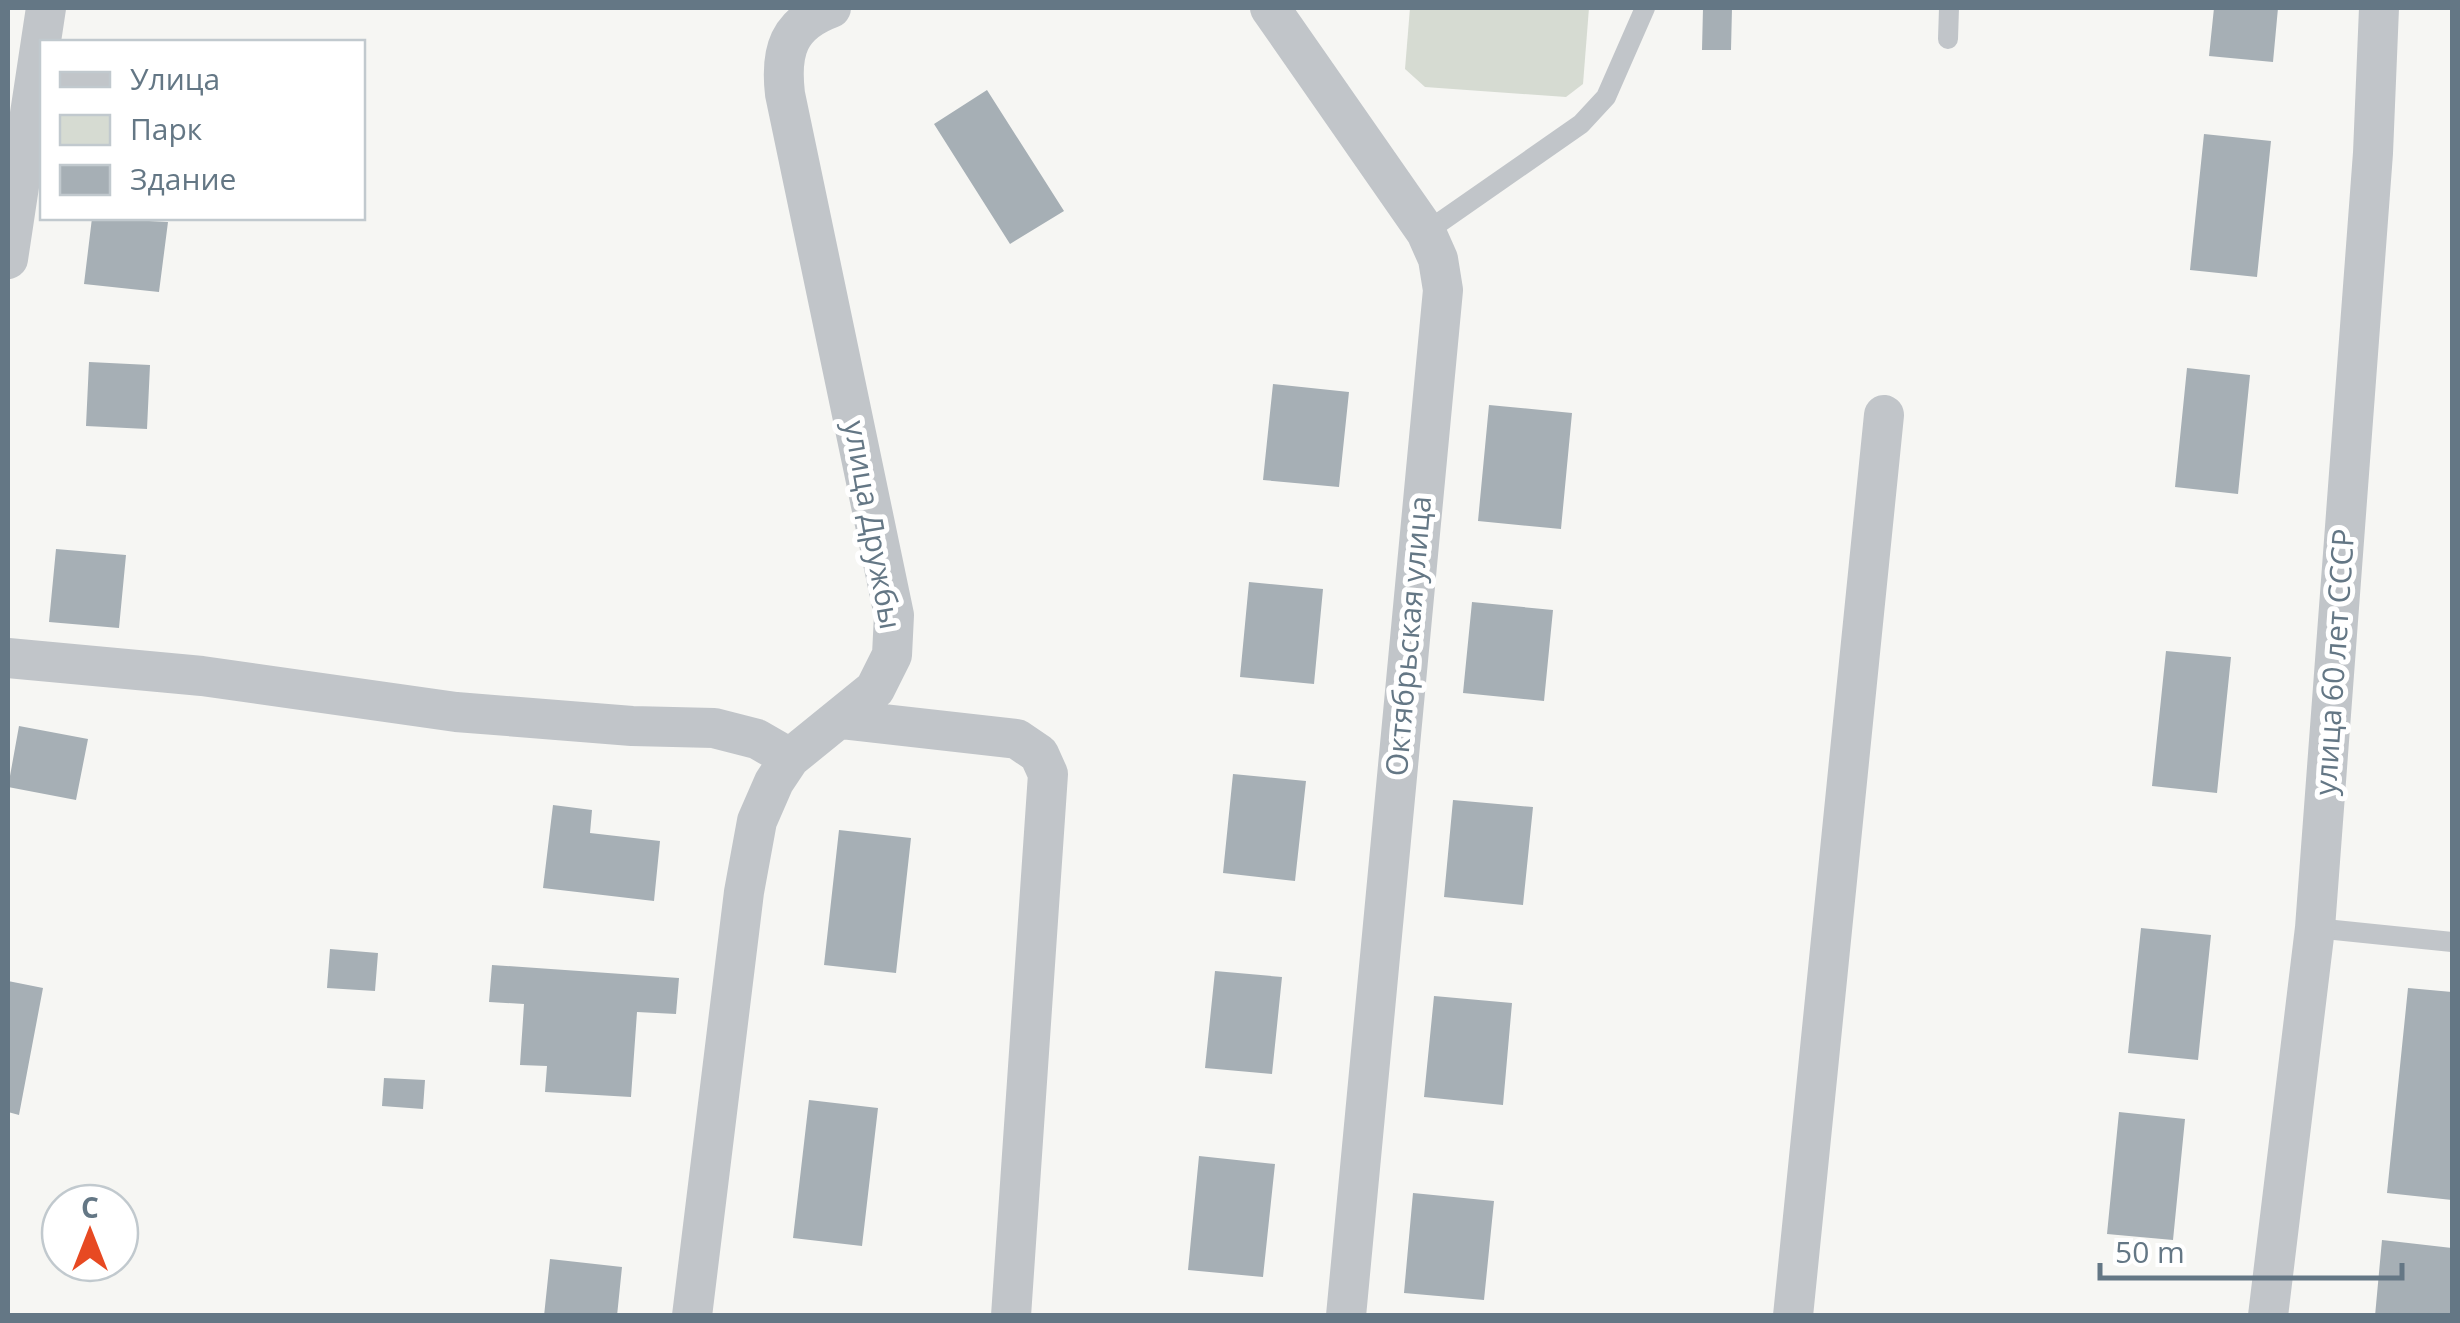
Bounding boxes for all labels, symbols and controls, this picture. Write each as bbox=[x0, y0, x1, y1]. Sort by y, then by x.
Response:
legend bbox=[40, 40, 365, 220]
text: Улица bbox=[130, 58, 220, 99]
text: Парк bbox=[130, 108, 203, 149]
text: Здание bbox=[130, 158, 236, 199]
street label: улица Дружбы bbox=[835, 417, 912, 632]
street label: Октябрьская улица bbox=[1375, 494, 1440, 778]
street label: улица 60 лет СССР bbox=[2304, 527, 2363, 797]
north arrow bbox=[40, 1183, 140, 1283]
text: С bbox=[81, 1188, 99, 1226]
scale bar bbox=[2100, 1218, 2402, 1280]
text: 50 m bbox=[2115, 1231, 2185, 1272]

